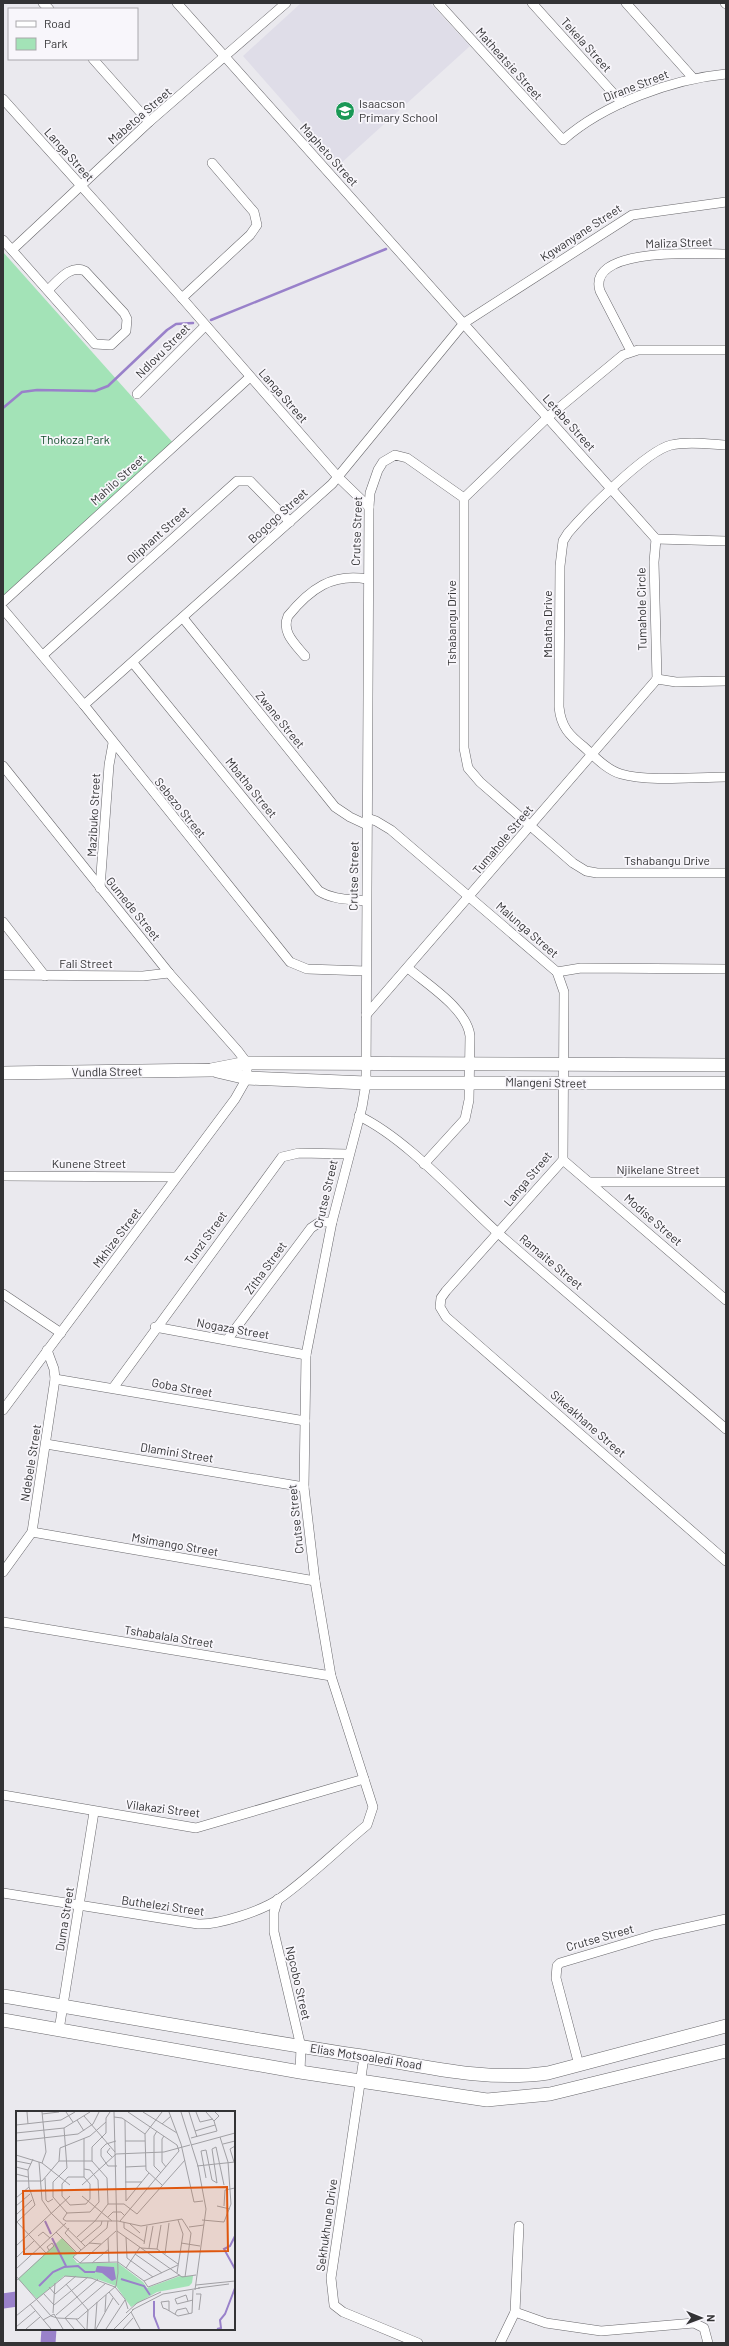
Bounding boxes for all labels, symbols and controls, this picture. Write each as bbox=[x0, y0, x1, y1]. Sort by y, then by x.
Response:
legend bbox=[8, 8, 138, 60]
street label: Tekela Street bbox=[559, 14, 615, 75]
text: Road bbox=[44, 16, 71, 30]
street label: Matheatsie Street bbox=[474, 24, 546, 102]
text: Park bbox=[44, 36, 68, 50]
street label: Dirane Street bbox=[601, 66, 670, 104]
street label: Mabetoa Street bbox=[105, 84, 174, 147]
place label: Isaacson Primary School bbox=[359, 96, 438, 124]
school or university icon: Isaacson Primary School bbox=[334, 100, 356, 122]
street label: Mapheto Street bbox=[298, 120, 362, 189]
street label: Langa Street bbox=[42, 125, 97, 184]
street label: Kgwanyane Street bbox=[537, 201, 624, 264]
street label: Maliza Street bbox=[645, 234, 713, 250]
street label: Ndlovu Street bbox=[132, 320, 192, 380]
street label: Langa Street bbox=[256, 365, 311, 425]
street label: Letabe Street bbox=[541, 391, 599, 454]
park label: Thokoza Park bbox=[40, 432, 110, 446]
street label: Mahilo Street bbox=[87, 451, 148, 507]
street label: Bogogo Street bbox=[245, 485, 310, 546]
street label: Crutse Street bbox=[348, 496, 364, 566]
street label: Oliphant Street bbox=[123, 503, 191, 566]
street label: Tumahole Circle bbox=[633, 567, 649, 651]
street label: Tshabangu Drive bbox=[444, 580, 458, 666]
street label: Mbatha Drive bbox=[540, 590, 554, 658]
street label: Zwane Street bbox=[254, 688, 308, 751]
street label: Mbatha Street bbox=[223, 754, 280, 820]
street label: Mazibuko Street bbox=[84, 773, 102, 857]
street label: Sebezo Street bbox=[152, 774, 209, 840]
street label: Tumahole Street bbox=[469, 802, 535, 877]
street label: Crutse Street bbox=[345, 841, 361, 911]
street label: Tshabangu Drive bbox=[624, 853, 710, 867]
street label: Gumede Street bbox=[104, 874, 164, 943]
street label: Malunga Street bbox=[494, 898, 562, 960]
street label: Fali Street bbox=[59, 956, 113, 970]
street label: Vundla Street bbox=[72, 1063, 142, 1079]
street label: Mlangeni Street bbox=[505, 1074, 587, 1090]
street label: Langa Street bbox=[500, 1148, 554, 1209]
street label: Kunene Street bbox=[52, 1156, 126, 1170]
street label: Crutse Street bbox=[310, 1158, 340, 1229]
street label: Njikelane Street bbox=[616, 1162, 700, 1176]
street label: Modise Street bbox=[622, 1190, 685, 1248]
street label: Mkhize Street bbox=[89, 1205, 143, 1270]
street label: Tunzi Street bbox=[181, 1208, 229, 1267]
street label: Ramaite Street bbox=[517, 1231, 586, 1292]
street label: Zitha Street bbox=[241, 1238, 289, 1297]
street label: Nogaza Street bbox=[196, 1315, 271, 1341]
street label: Goba Street bbox=[151, 1375, 214, 1399]
street label: Sikeakhane Street bbox=[548, 1387, 629, 1460]
street label: Ndebele Street bbox=[17, 1423, 43, 1503]
street label: Dlamini Street bbox=[140, 1439, 215, 1465]
street label: Crutse Street bbox=[284, 1484, 306, 1555]
street label: Msimango Street bbox=[131, 1529, 220, 1559]
street label: Tshabalala Street bbox=[123, 1622, 215, 1650]
street label: Vilakazi Street bbox=[125, 1797, 201, 1820]
street label: Duma Street bbox=[52, 1886, 76, 1952]
street label: Buthelezi Street bbox=[121, 1892, 206, 1918]
street label: Crutse Street bbox=[564, 1921, 635, 1953]
street label: Ngcobo Street bbox=[284, 1944, 314, 2021]
street label: Elias Motsoaledi Road bbox=[309, 2040, 423, 2072]
inset map bbox=[16, 2111, 235, 2330]
street label: Sekhukhune Drive bbox=[313, 2178, 339, 2272]
north arrow bbox=[681, 2298, 721, 2338]
text: N bbox=[705, 2314, 718, 2322]

